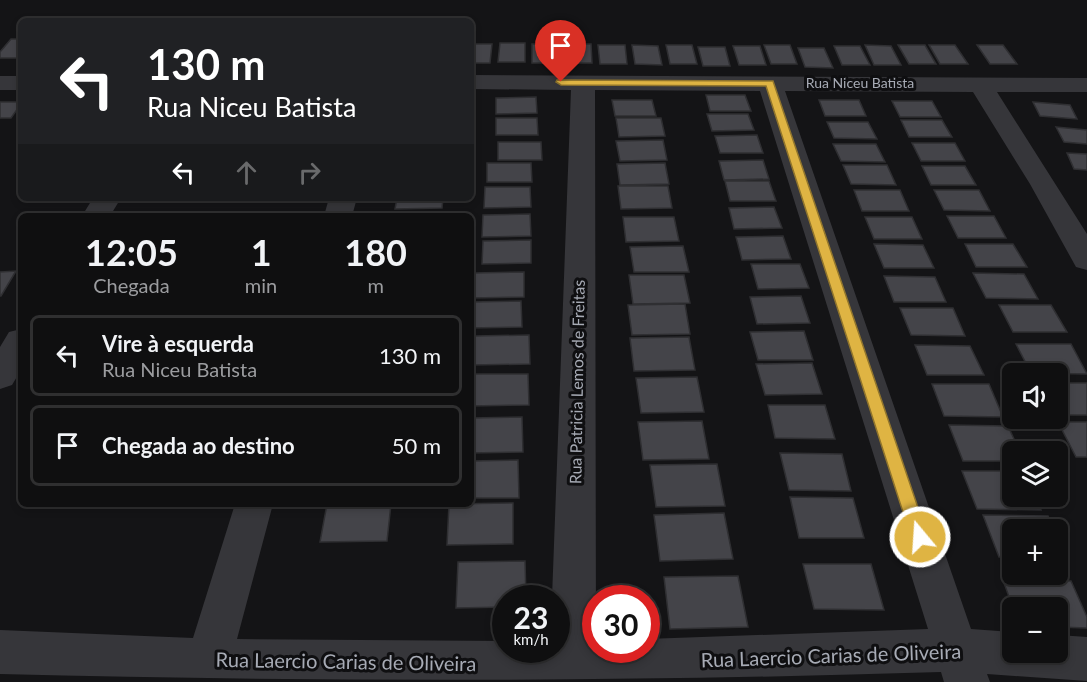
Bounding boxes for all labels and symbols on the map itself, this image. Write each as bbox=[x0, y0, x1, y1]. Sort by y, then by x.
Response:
pin bbox=[535, 20, 586, 82]
street label: Rua Niceu Batista bbox=[806, 74, 914, 91]
street label: Rua Patricia Lemos de Freitas bbox=[565, 280, 588, 484]
position arrow bbox=[888, 505, 952, 569]
speed limit sign: 30 bbox=[582, 585, 660, 663]
street label: Rua Laercio Carias de Oliveira bbox=[700, 638, 962, 672]
street label: Rua Laercio Carias de Oliveira bbox=[216, 647, 476, 675]

